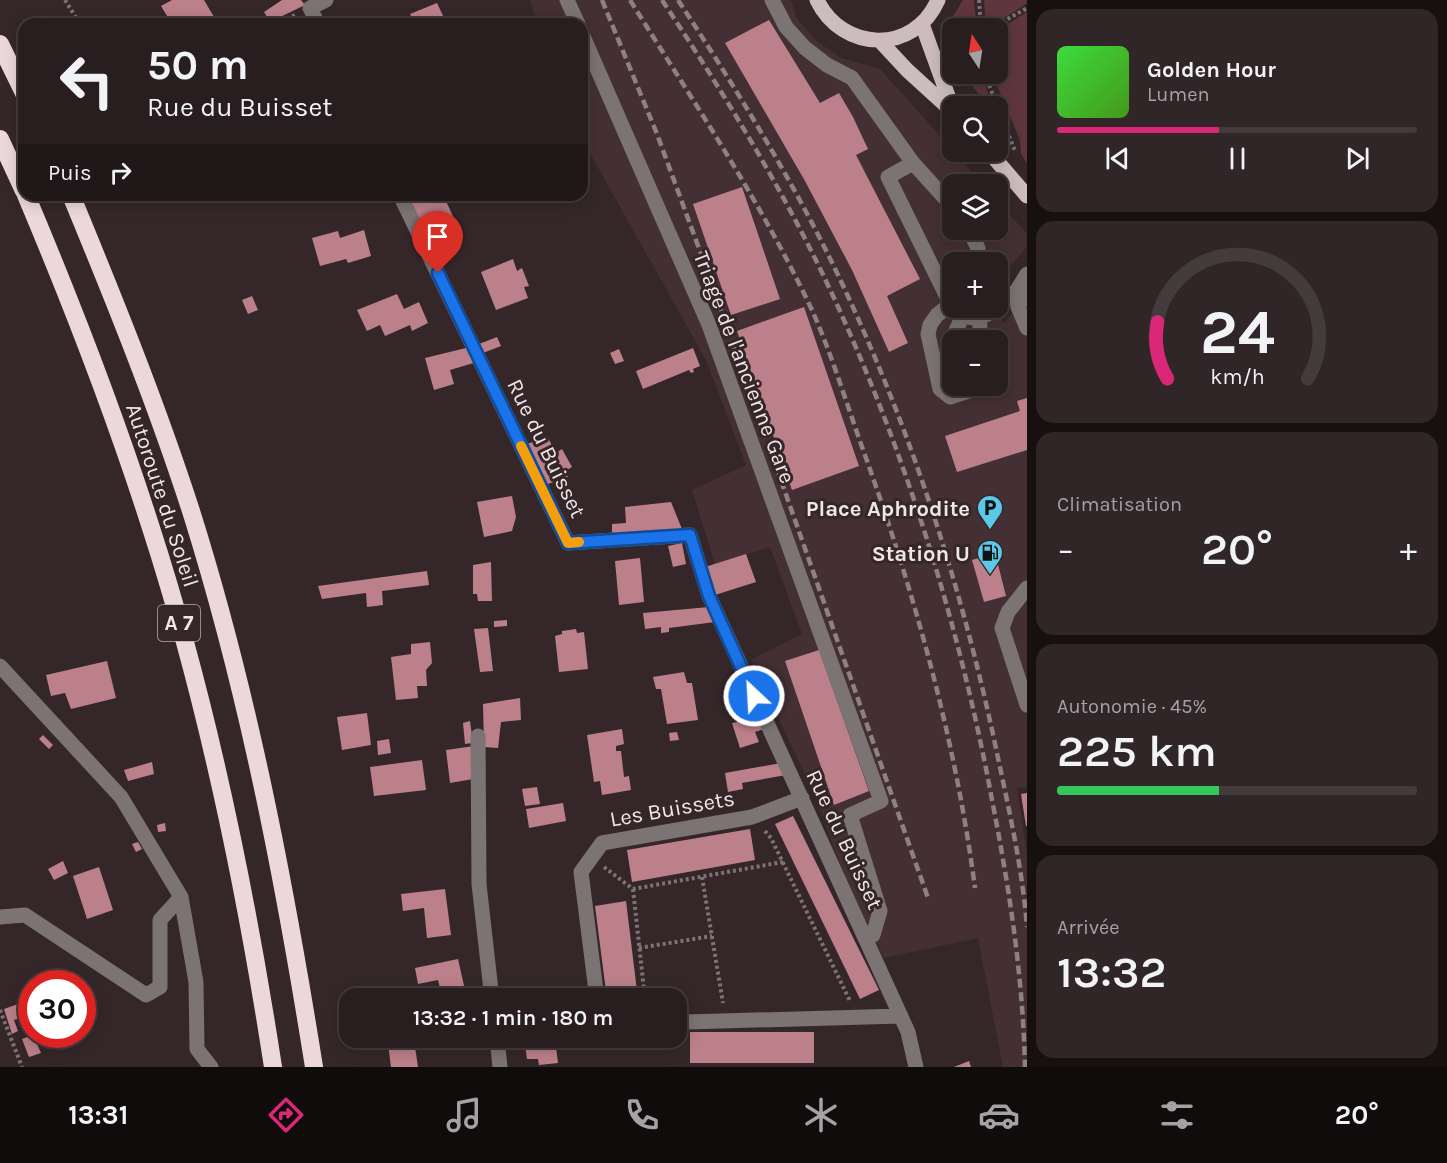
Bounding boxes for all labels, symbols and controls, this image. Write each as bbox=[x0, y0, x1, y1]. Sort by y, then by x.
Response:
north arrow bbox=[942, 18, 1008, 84]
map controls bbox=[942, 18, 1008, 396]
text: 50 m bbox=[147, 40, 249, 90]
icon: left bbox=[48, 42, 126, 120]
text: Golden Hour bbox=[1147, 57, 1276, 83]
text: Lumen bbox=[1147, 83, 1210, 106]
text: Rue du Buisset bbox=[147, 91, 333, 123]
button: search bbox=[942, 96, 1008, 162]
icon: previous bbox=[1101, 142, 1134, 175]
icon: pause bbox=[1221, 142, 1254, 175]
icon: next bbox=[1341, 142, 1374, 175]
icon: right bbox=[104, 156, 137, 189]
text: Puis bbox=[48, 160, 92, 186]
button: layers bbox=[942, 174, 1008, 240]
pin bbox=[412, 211, 463, 273]
icon: arrive bbox=[421, 220, 454, 253]
street label: Triage de l'ancienne Gare bbox=[688, 247, 800, 487]
button: + bbox=[942, 252, 1008, 318]
text: 24 bbox=[1200, 296, 1274, 369]
button: − bbox=[942, 330, 1008, 396]
text: km/h bbox=[1210, 364, 1264, 389]
street label: Rue du Buisset bbox=[501, 375, 591, 522]
street label: Autoroute du Soleil bbox=[120, 400, 204, 590]
parking icon: Place Aphrodite bbox=[975, 493, 1005, 531]
text: Climatisation bbox=[1057, 493, 1182, 516]
place label: Place Aphrodite bbox=[806, 496, 970, 522]
text: 20° bbox=[1201, 523, 1273, 575]
text: − bbox=[1057, 530, 1074, 568]
text: + bbox=[1400, 530, 1417, 568]
fuel station icon: Station U bbox=[975, 538, 1005, 576]
place label: Station U bbox=[872, 541, 970, 567]
road number: A 7 bbox=[158, 605, 200, 641]
position arrow bbox=[722, 664, 786, 728]
text: Autonomie · 45% bbox=[1057, 695, 1207, 718]
text: 225 km bbox=[1057, 725, 1217, 777]
street label: Rue du Buisset bbox=[800, 765, 888, 913]
street label: Les Buissets bbox=[608, 785, 737, 833]
text: Arrivée bbox=[1057, 916, 1120, 939]
text: 13:32 bbox=[1057, 946, 1167, 998]
speed limit sign: 30 bbox=[18, 970, 96, 1048]
text: 13:32 · 1 min · 180 m bbox=[413, 1005, 613, 1031]
icon: directions bbox=[265, 1094, 307, 1136]
icon: music bbox=[443, 1094, 485, 1136]
icon: phone bbox=[621, 1094, 663, 1136]
icon: climate bbox=[800, 1094, 842, 1136]
icon: car bbox=[978, 1094, 1020, 1136]
icon: filters bbox=[1156, 1094, 1198, 1136]
text: 13:31 bbox=[68, 1099, 128, 1131]
text: 20° bbox=[1335, 1099, 1379, 1131]

